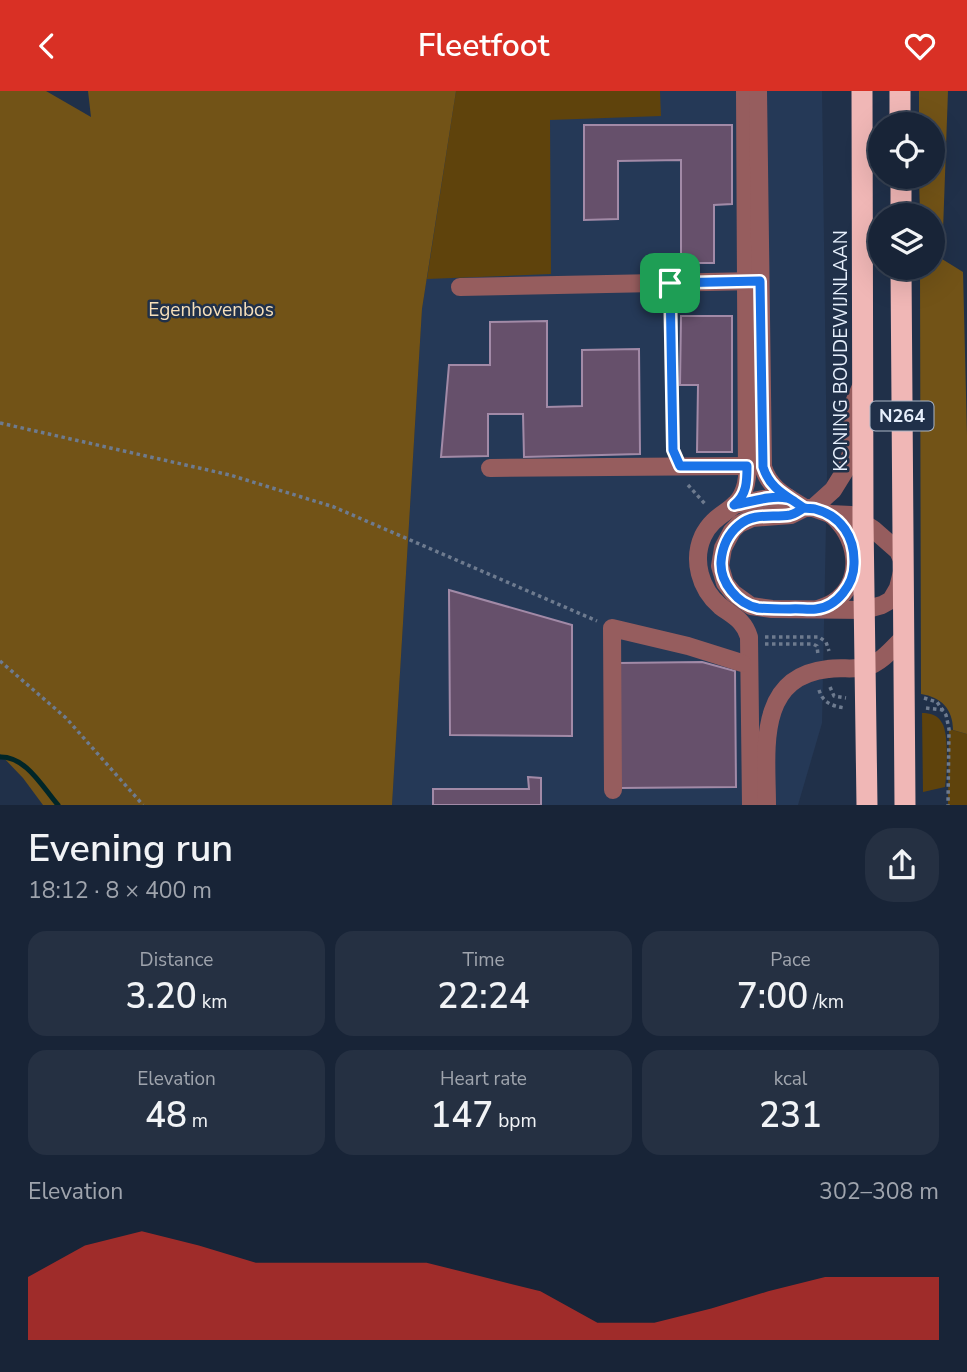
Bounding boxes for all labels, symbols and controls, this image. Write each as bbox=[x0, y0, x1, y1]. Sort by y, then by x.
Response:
text: Fleetfoot bbox=[418, 24, 549, 67]
icon: back bbox=[28, 27, 66, 65]
icon: heart bbox=[901, 27, 939, 65]
map controls bbox=[868, 112, 945, 280]
button: locate bbox=[868, 112, 945, 189]
button: layers bbox=[868, 203, 945, 280]
street label: KONING BOUDEWIJNLAAN bbox=[828, 230, 854, 472]
pin bbox=[640, 253, 700, 313]
icon: arrive bbox=[651, 264, 689, 302]
park label: Egenhovenbos bbox=[148, 297, 274, 323]
road number: N264 bbox=[870, 401, 934, 431]
text: Evening run bbox=[28, 823, 233, 874]
button: share bbox=[865, 828, 939, 902]
text: 18:12 · 8 × 400 m bbox=[28, 875, 212, 906]
text: Distance bbox=[140, 947, 213, 973]
text: Time bbox=[462, 947, 505, 973]
text: Pace bbox=[770, 947, 811, 973]
text: 3.20 bbox=[126, 973, 197, 1020]
text: 22:24 bbox=[437, 973, 530, 1020]
text: 7:00 bbox=[737, 973, 808, 1020]
text: km bbox=[197, 989, 227, 1015]
text: /km bbox=[808, 989, 844, 1015]
text: Elevation bbox=[137, 1066, 216, 1092]
text: Heart rate bbox=[440, 1066, 527, 1092]
text: kcal bbox=[774, 1066, 807, 1092]
text: 48 bbox=[145, 1092, 187, 1139]
text: 147 bbox=[430, 1092, 493, 1139]
text: 231 bbox=[759, 1092, 822, 1139]
text: m bbox=[187, 1108, 208, 1134]
text: bpm bbox=[493, 1108, 537, 1134]
text: Elevation bbox=[28, 1176, 123, 1207]
text: 302–308 m bbox=[819, 1176, 939, 1207]

